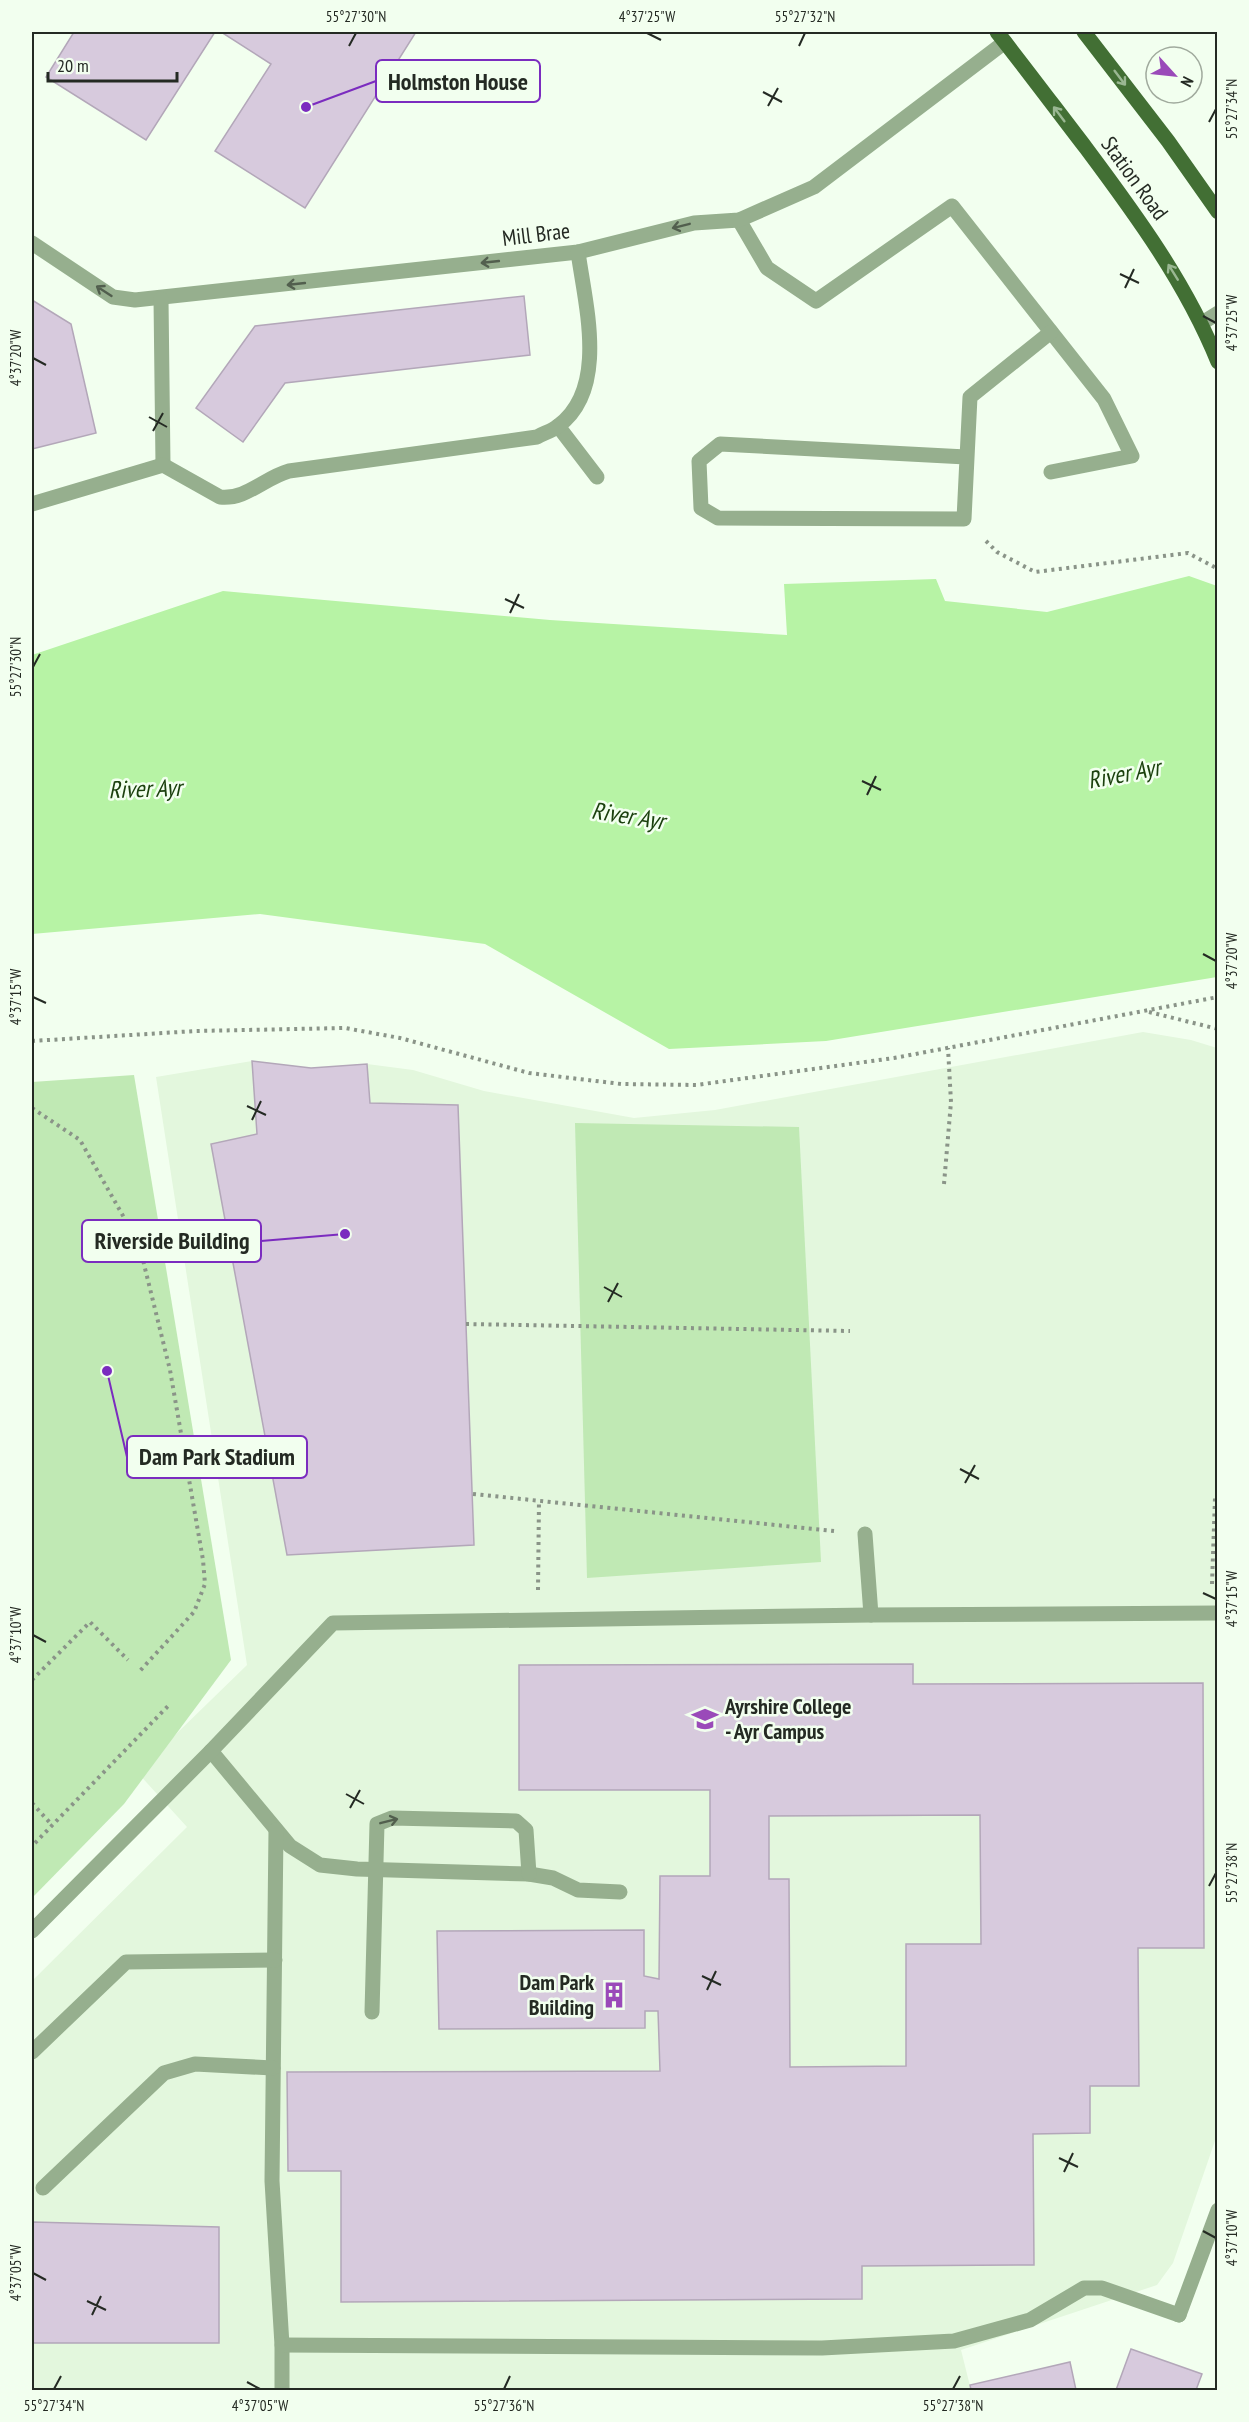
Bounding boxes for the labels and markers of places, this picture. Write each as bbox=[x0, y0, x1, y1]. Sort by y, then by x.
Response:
callout: Holmston House bbox=[376, 60, 540, 102]
callout: Riverside Building bbox=[82, 1220, 261, 1262]
callout: Dam Park Stadium bbox=[127, 1436, 307, 1478]
place label: Ayrshire College - Ayr Campus bbox=[724, 1692, 851, 1745]
school or university icon: Ayrshire College - Ayr Campus bbox=[690, 1704, 720, 1734]
place label: Dam Park Building bbox=[519, 1968, 595, 2021]
building icon: Dam Park Building bbox=[599, 1980, 629, 2010]

